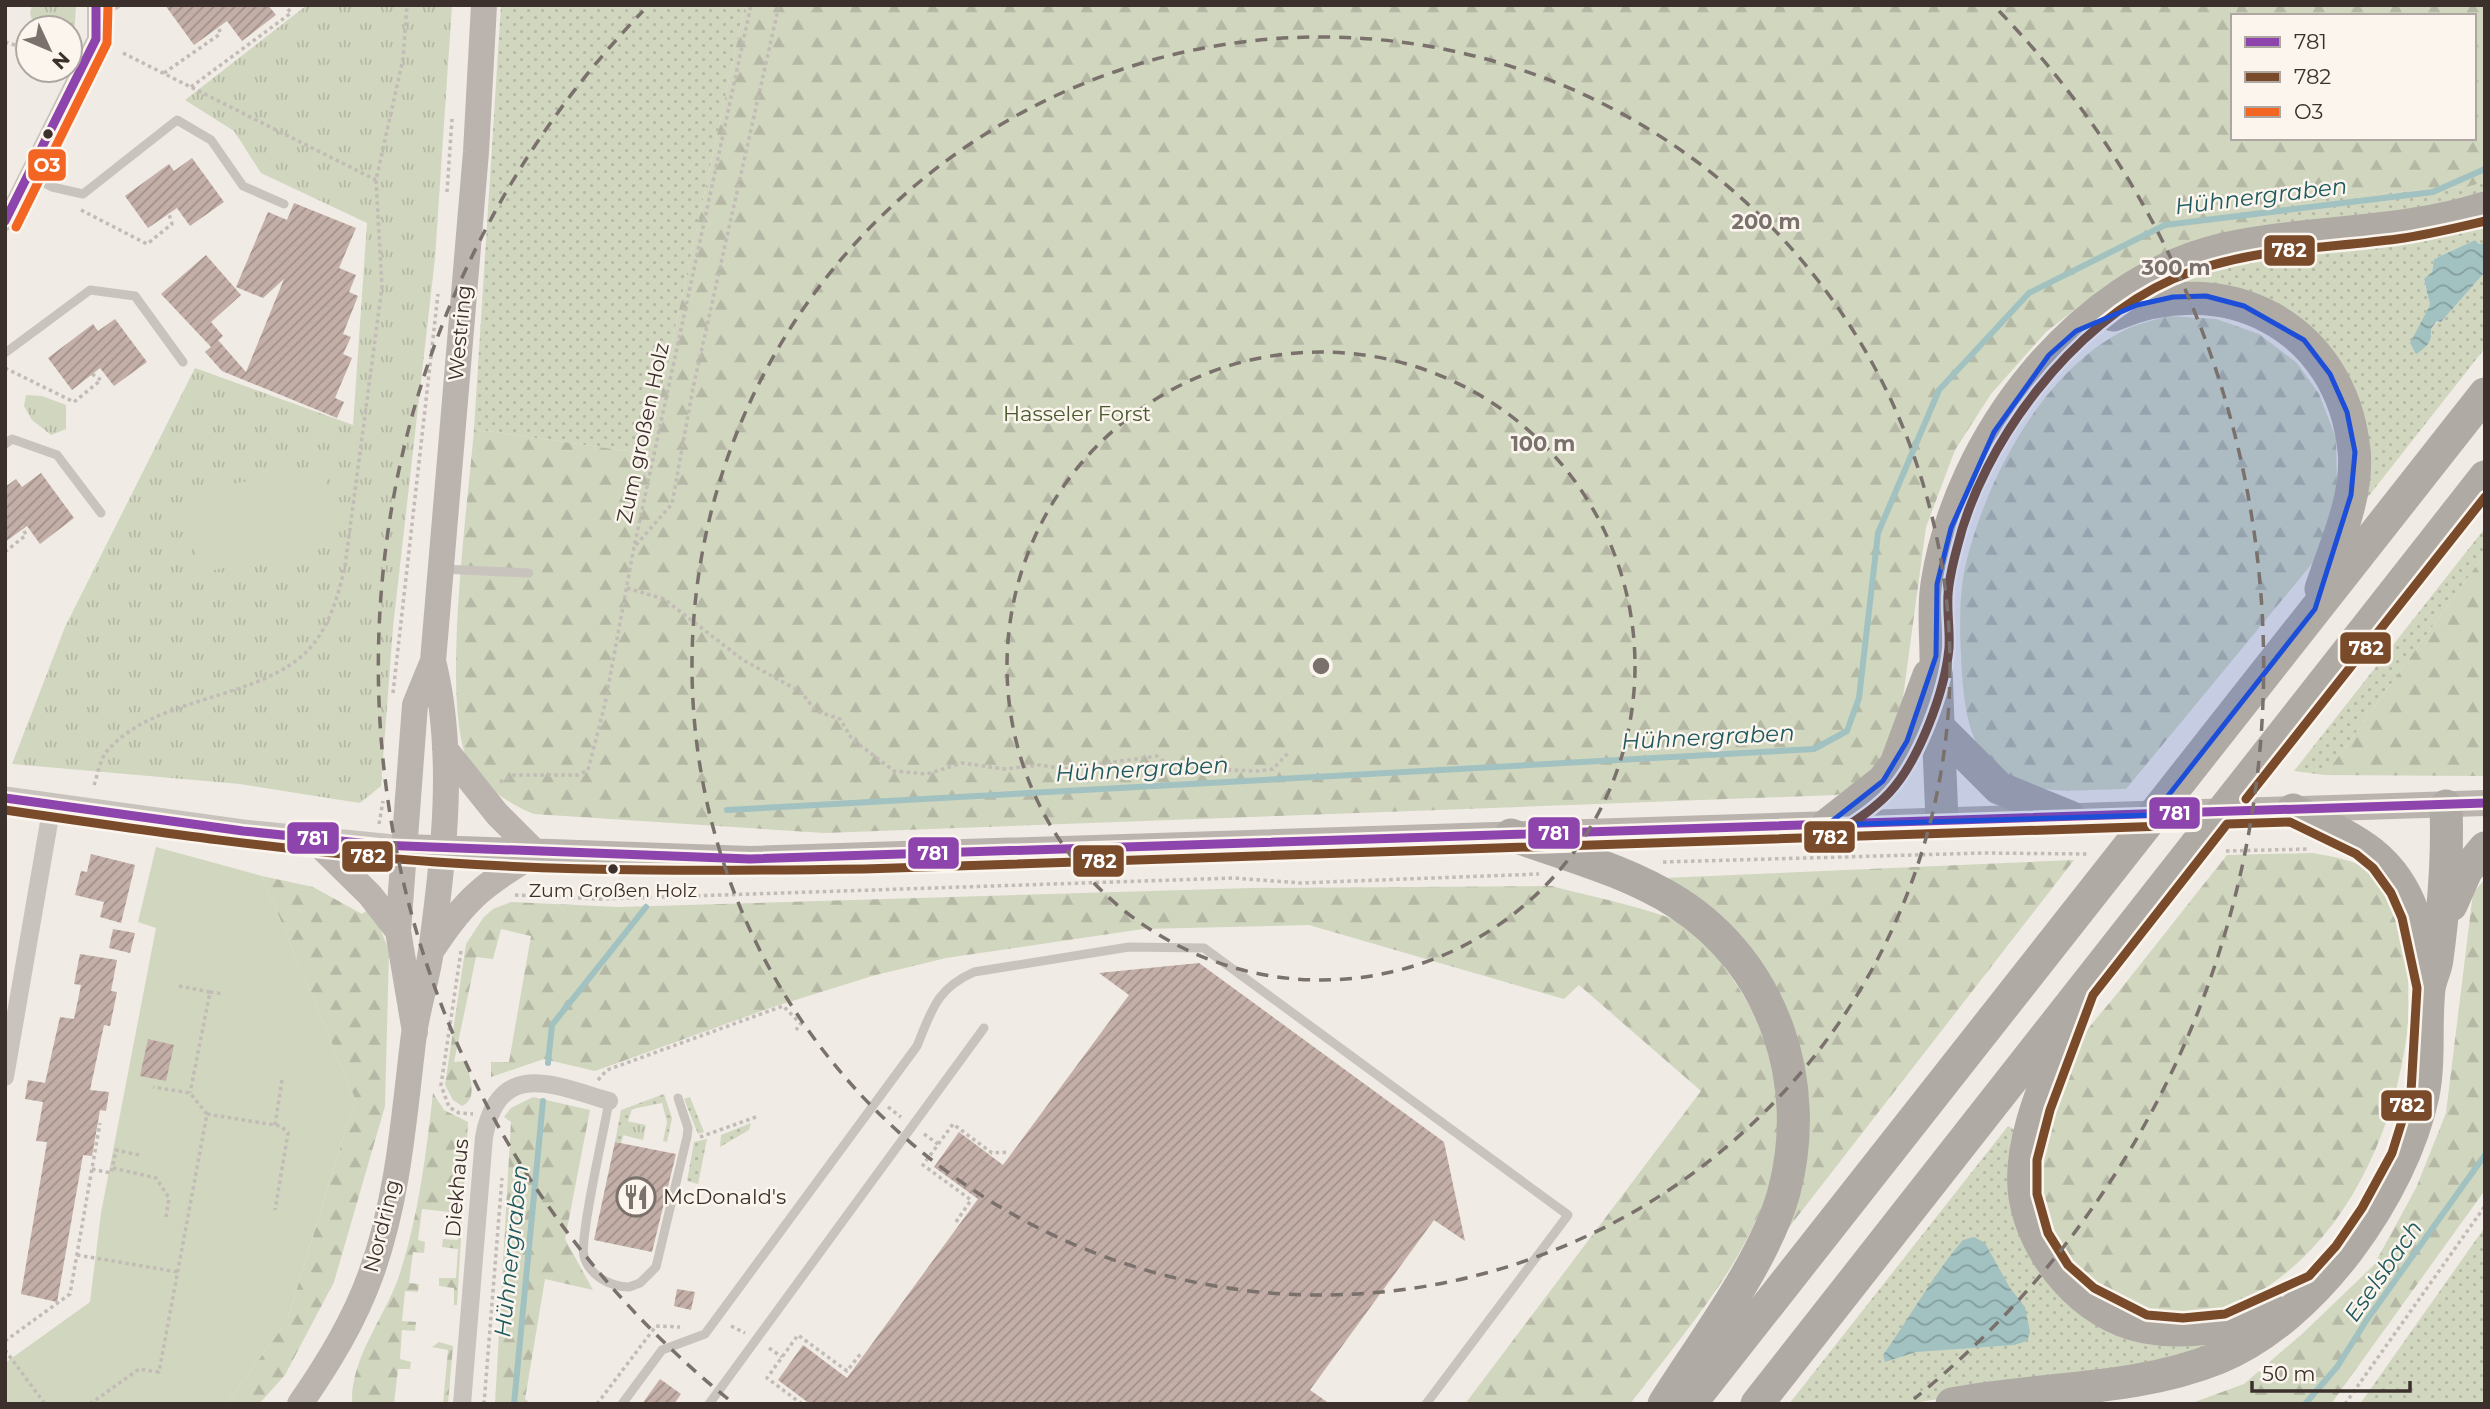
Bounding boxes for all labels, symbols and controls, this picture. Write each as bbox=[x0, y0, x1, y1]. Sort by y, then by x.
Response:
north arrow bbox=[14, 14, 84, 84]
legend bbox=[2231, 14, 2476, 140]
text: 781 bbox=[2294, 29, 2327, 54]
text: N bbox=[47, 47, 74, 74]
text: 782 bbox=[2294, 64, 2331, 89]
text: O3 bbox=[2294, 99, 2323, 124]
unlabelled marker bbox=[41, 127, 55, 141]
line badge: O3 bbox=[27, 148, 67, 182]
text: O3 bbox=[33, 154, 61, 177]
water label: Hühnergraben bbox=[2173, 172, 2349, 220]
text: 200 m bbox=[1732, 209, 1800, 234]
line badge: 782 bbox=[2263, 234, 2316, 267]
text: 782 bbox=[2271, 239, 2307, 262]
text: 300 m bbox=[2141, 255, 2210, 280]
street label: Westring bbox=[443, 284, 476, 382]
street label: Zum großen Holz bbox=[611, 340, 674, 526]
park label: Hasseler Forst bbox=[1003, 401, 1151, 426]
text: 100 m bbox=[1511, 431, 1575, 456]
line badge: 782 bbox=[2339, 631, 2392, 665]
text: 782 bbox=[2348, 637, 2384, 660]
centre of rings bbox=[1309, 654, 1333, 678]
water label: Hühnergraben bbox=[1621, 718, 1795, 756]
water label: Hühnergraben bbox=[1055, 750, 1229, 788]
line badge: 781 bbox=[2148, 796, 2201, 830]
text: 781 bbox=[2159, 802, 2191, 825]
line badge: 781 bbox=[1527, 816, 1581, 850]
line badge: 782 bbox=[1803, 820, 1856, 854]
line badge: 781 bbox=[286, 821, 340, 855]
text: 781 bbox=[1538, 822, 1570, 845]
text: 782 bbox=[1812, 826, 1848, 849]
text: 781 bbox=[297, 827, 329, 850]
line badge: 781 bbox=[907, 836, 960, 870]
line badge: 782 bbox=[341, 840, 394, 873]
text: 781 bbox=[917, 842, 949, 865]
line badge: 782 bbox=[1072, 844, 1125, 878]
text: 782 bbox=[350, 845, 386, 868]
text: 782 bbox=[1081, 850, 1117, 873]
marker: Zum Großen Holz bbox=[606, 862, 620, 876]
place label: Zum Großen Holz bbox=[529, 879, 697, 902]
line badge: 782 bbox=[2380, 1089, 2433, 1122]
text: 782 bbox=[2389, 1094, 2425, 1117]
street label: Diekhaus bbox=[440, 1137, 473, 1238]
water label: Hühnergraben bbox=[488, 1163, 534, 1339]
restaurant icon: McDonald's bbox=[615, 1176, 657, 1218]
street label: Nordring bbox=[358, 1177, 405, 1275]
place label: McDonald's bbox=[663, 1184, 786, 1209]
water label: Eselsbach bbox=[2338, 1215, 2428, 1327]
scale bar bbox=[2252, 1350, 2410, 1394]
text: 50 m bbox=[2262, 1361, 2316, 1386]

